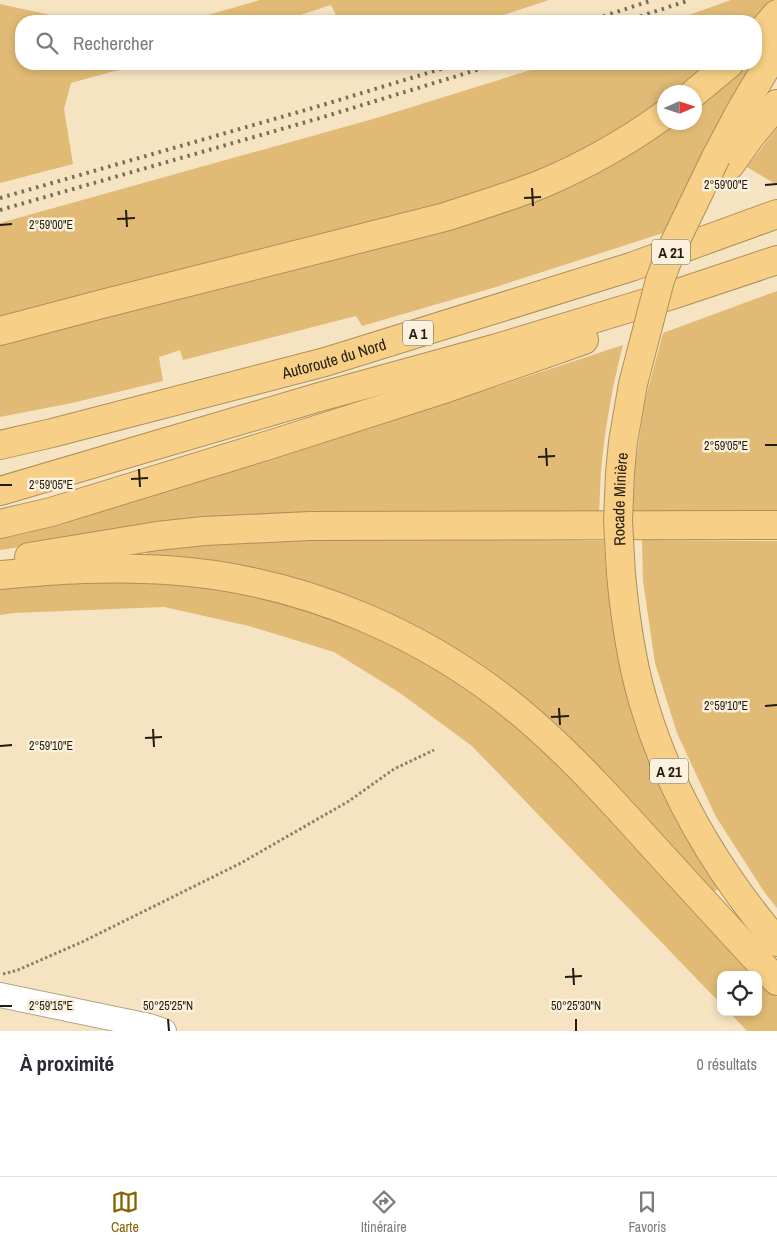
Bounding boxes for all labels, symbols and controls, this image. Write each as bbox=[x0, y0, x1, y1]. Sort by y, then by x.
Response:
search box bbox=[15, 15, 762, 70]
icon: search bbox=[33, 29, 61, 57]
text: Rechercher bbox=[73, 30, 154, 56]
north arrow bbox=[657, 85, 702, 130]
text: 2°59'00"E bbox=[704, 177, 748, 193]
text: 2°59'00"E bbox=[29, 217, 73, 233]
road number: A 21 bbox=[652, 240, 690, 264]
road number: A 1 bbox=[403, 320, 433, 346]
street label: Autoroute du Nord bbox=[279, 333, 389, 384]
text: 2°59'05"E bbox=[704, 438, 748, 454]
street label: Rocade Minière bbox=[607, 451, 633, 546]
text: 2°59'05"E bbox=[29, 477, 73, 493]
text: 2°59'10"E bbox=[704, 698, 748, 714]
text: 2°59'10"E bbox=[29, 738, 73, 754]
road number: A 21 bbox=[650, 758, 688, 784]
map controls bbox=[717, 971, 762, 1016]
button: locate bbox=[717, 971, 762, 1016]
text: 2°59'15"E bbox=[29, 998, 73, 1014]
text: 50°25'25"N bbox=[143, 998, 193, 1014]
text: 50°25'30"N bbox=[551, 998, 601, 1014]
text: À proximité bbox=[20, 1049, 114, 1078]
text: 0 résultats bbox=[696, 1053, 757, 1075]
tab: Carte bbox=[111, 1188, 139, 1236]
tab: Itinéraire bbox=[361, 1188, 407, 1236]
tab: Favoris bbox=[628, 1188, 666, 1236]

